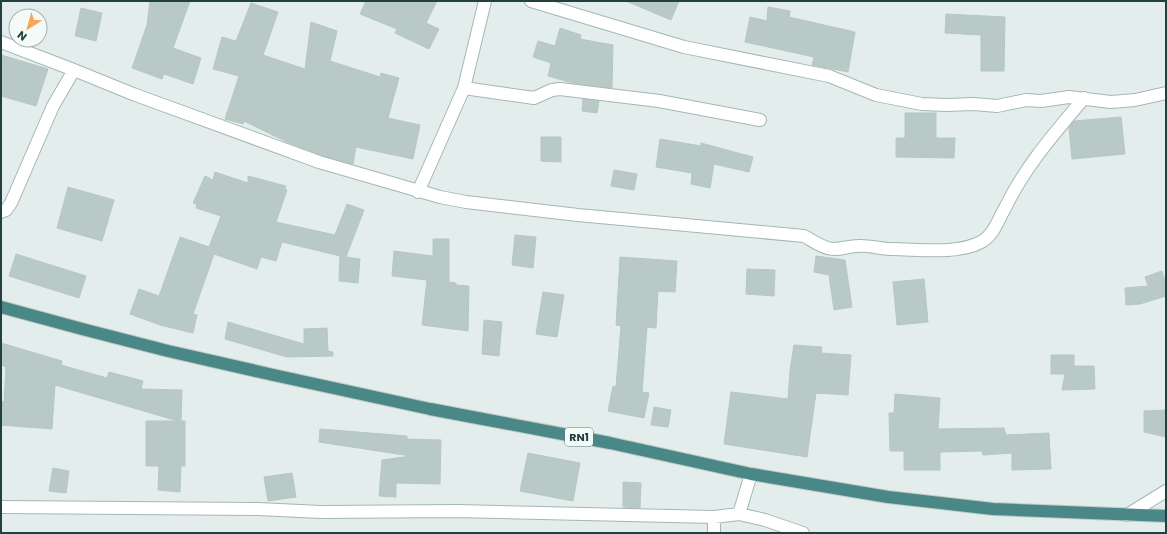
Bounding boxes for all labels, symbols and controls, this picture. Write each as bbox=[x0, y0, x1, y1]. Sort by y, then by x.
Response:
north arrow bbox=[8, 8, 48, 48]
text: N bbox=[14, 27, 30, 45]
road number: RN1 bbox=[565, 428, 593, 446]

